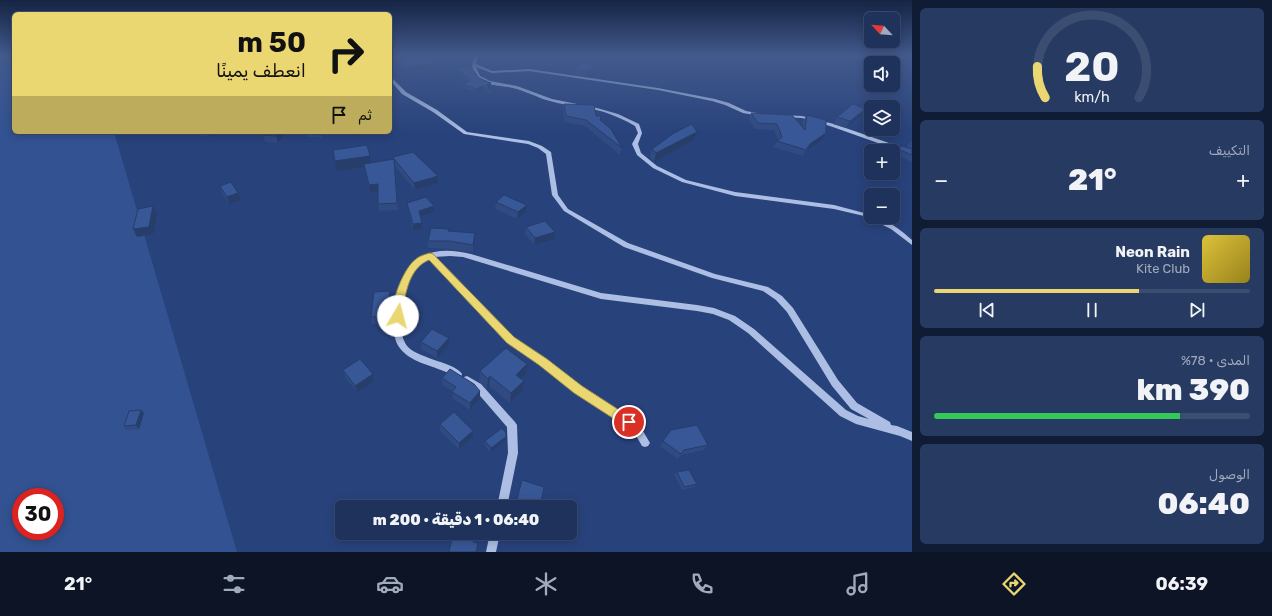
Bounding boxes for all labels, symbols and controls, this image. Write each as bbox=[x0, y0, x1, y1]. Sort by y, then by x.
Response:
north arrow bbox=[864, 12, 900, 48]
map controls bbox=[864, 12, 900, 224]
text: 50 m bbox=[237, 26, 306, 59]
icon: right bbox=[320, 28, 372, 80]
text: 20 bbox=[1064, 42, 1120, 91]
button: sound bbox=[864, 56, 900, 92]
text: انعطف يمينًا bbox=[216, 60, 306, 82]
text: km/h bbox=[1074, 89, 1110, 106]
button: layers bbox=[864, 100, 900, 136]
icon: arrive bbox=[328, 104, 350, 126]
text: ثم bbox=[358, 106, 372, 124]
text: التكييف bbox=[1209, 143, 1250, 158]
button: + bbox=[864, 144, 900, 180]
text: 21° bbox=[1068, 162, 1117, 198]
text: − bbox=[934, 167, 948, 194]
text: + bbox=[1236, 167, 1250, 194]
button: − bbox=[864, 188, 900, 224]
text: Neon Rain bbox=[1115, 243, 1190, 261]
text: Kite Club bbox=[1136, 261, 1190, 276]
position arrow bbox=[377, 295, 419, 337]
icon: previous bbox=[976, 299, 998, 321]
icon: pause bbox=[1081, 299, 1103, 321]
icon: next bbox=[1186, 299, 1208, 321]
text: المدى · 78% bbox=[1181, 353, 1250, 368]
text: 390 km bbox=[1136, 372, 1250, 408]
pin bbox=[612, 405, 646, 439]
icon: arrive bbox=[618, 411, 640, 433]
text: الوصول bbox=[1209, 467, 1250, 482]
text: 06:40 bbox=[1157, 486, 1250, 522]
speed limit sign: 30 bbox=[12, 488, 64, 540]
text: 06:40 · 1 دقيقة · 200 m bbox=[373, 511, 539, 529]
icon: filters bbox=[220, 570, 248, 598]
icon: car bbox=[376, 570, 404, 598]
icon: climate bbox=[532, 570, 560, 598]
icon: phone bbox=[688, 570, 716, 598]
icon: music bbox=[844, 570, 872, 598]
icon: directions bbox=[1000, 570, 1028, 598]
text: 21° bbox=[64, 573, 92, 595]
text: 06:39 bbox=[1155, 573, 1208, 595]

